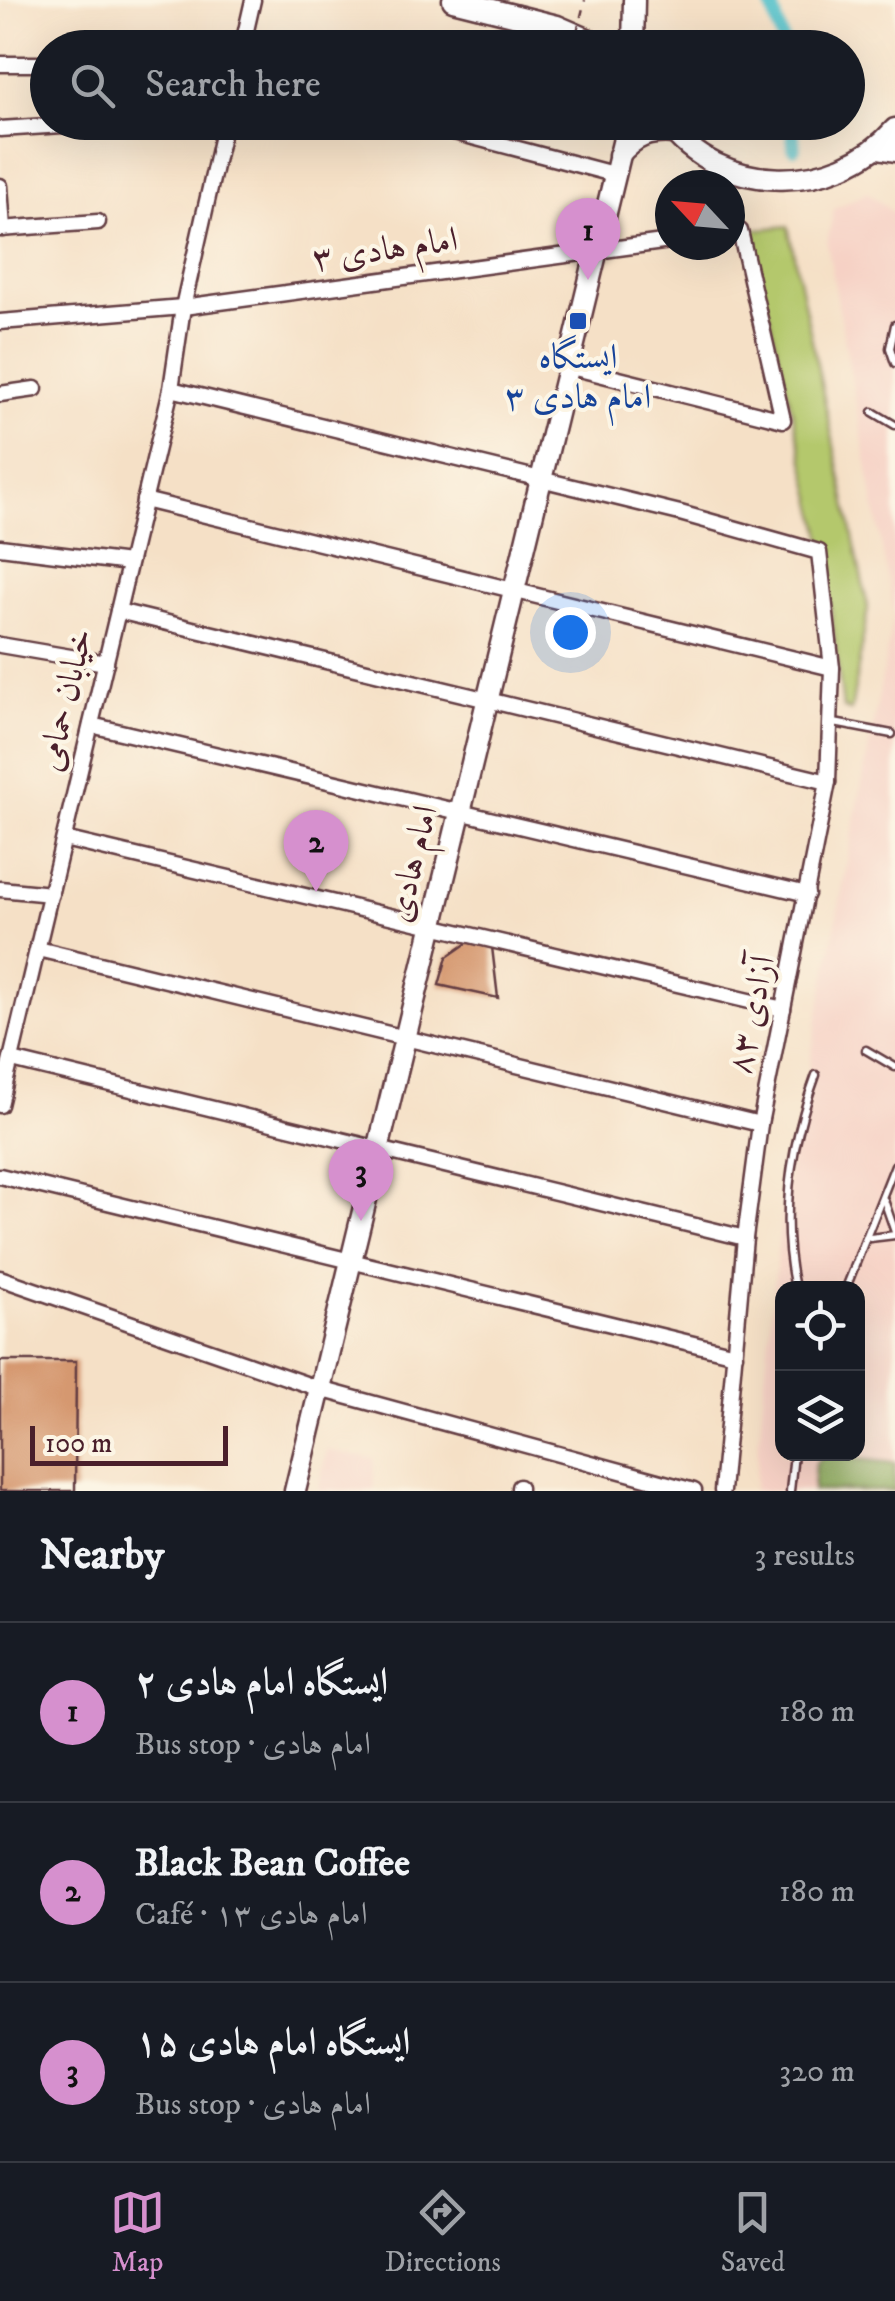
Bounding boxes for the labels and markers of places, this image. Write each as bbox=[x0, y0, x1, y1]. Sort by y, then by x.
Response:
pin: 1 bbox=[556, 198, 620, 280]
marker: ایستگاه امام هادی ۳ bbox=[567, 310, 589, 332]
place label: ایستگاه امام هادی ۳ bbox=[505, 334, 651, 427]
pin: 2 bbox=[284, 810, 348, 892]
pin: 3 bbox=[328, 1138, 394, 1221]

